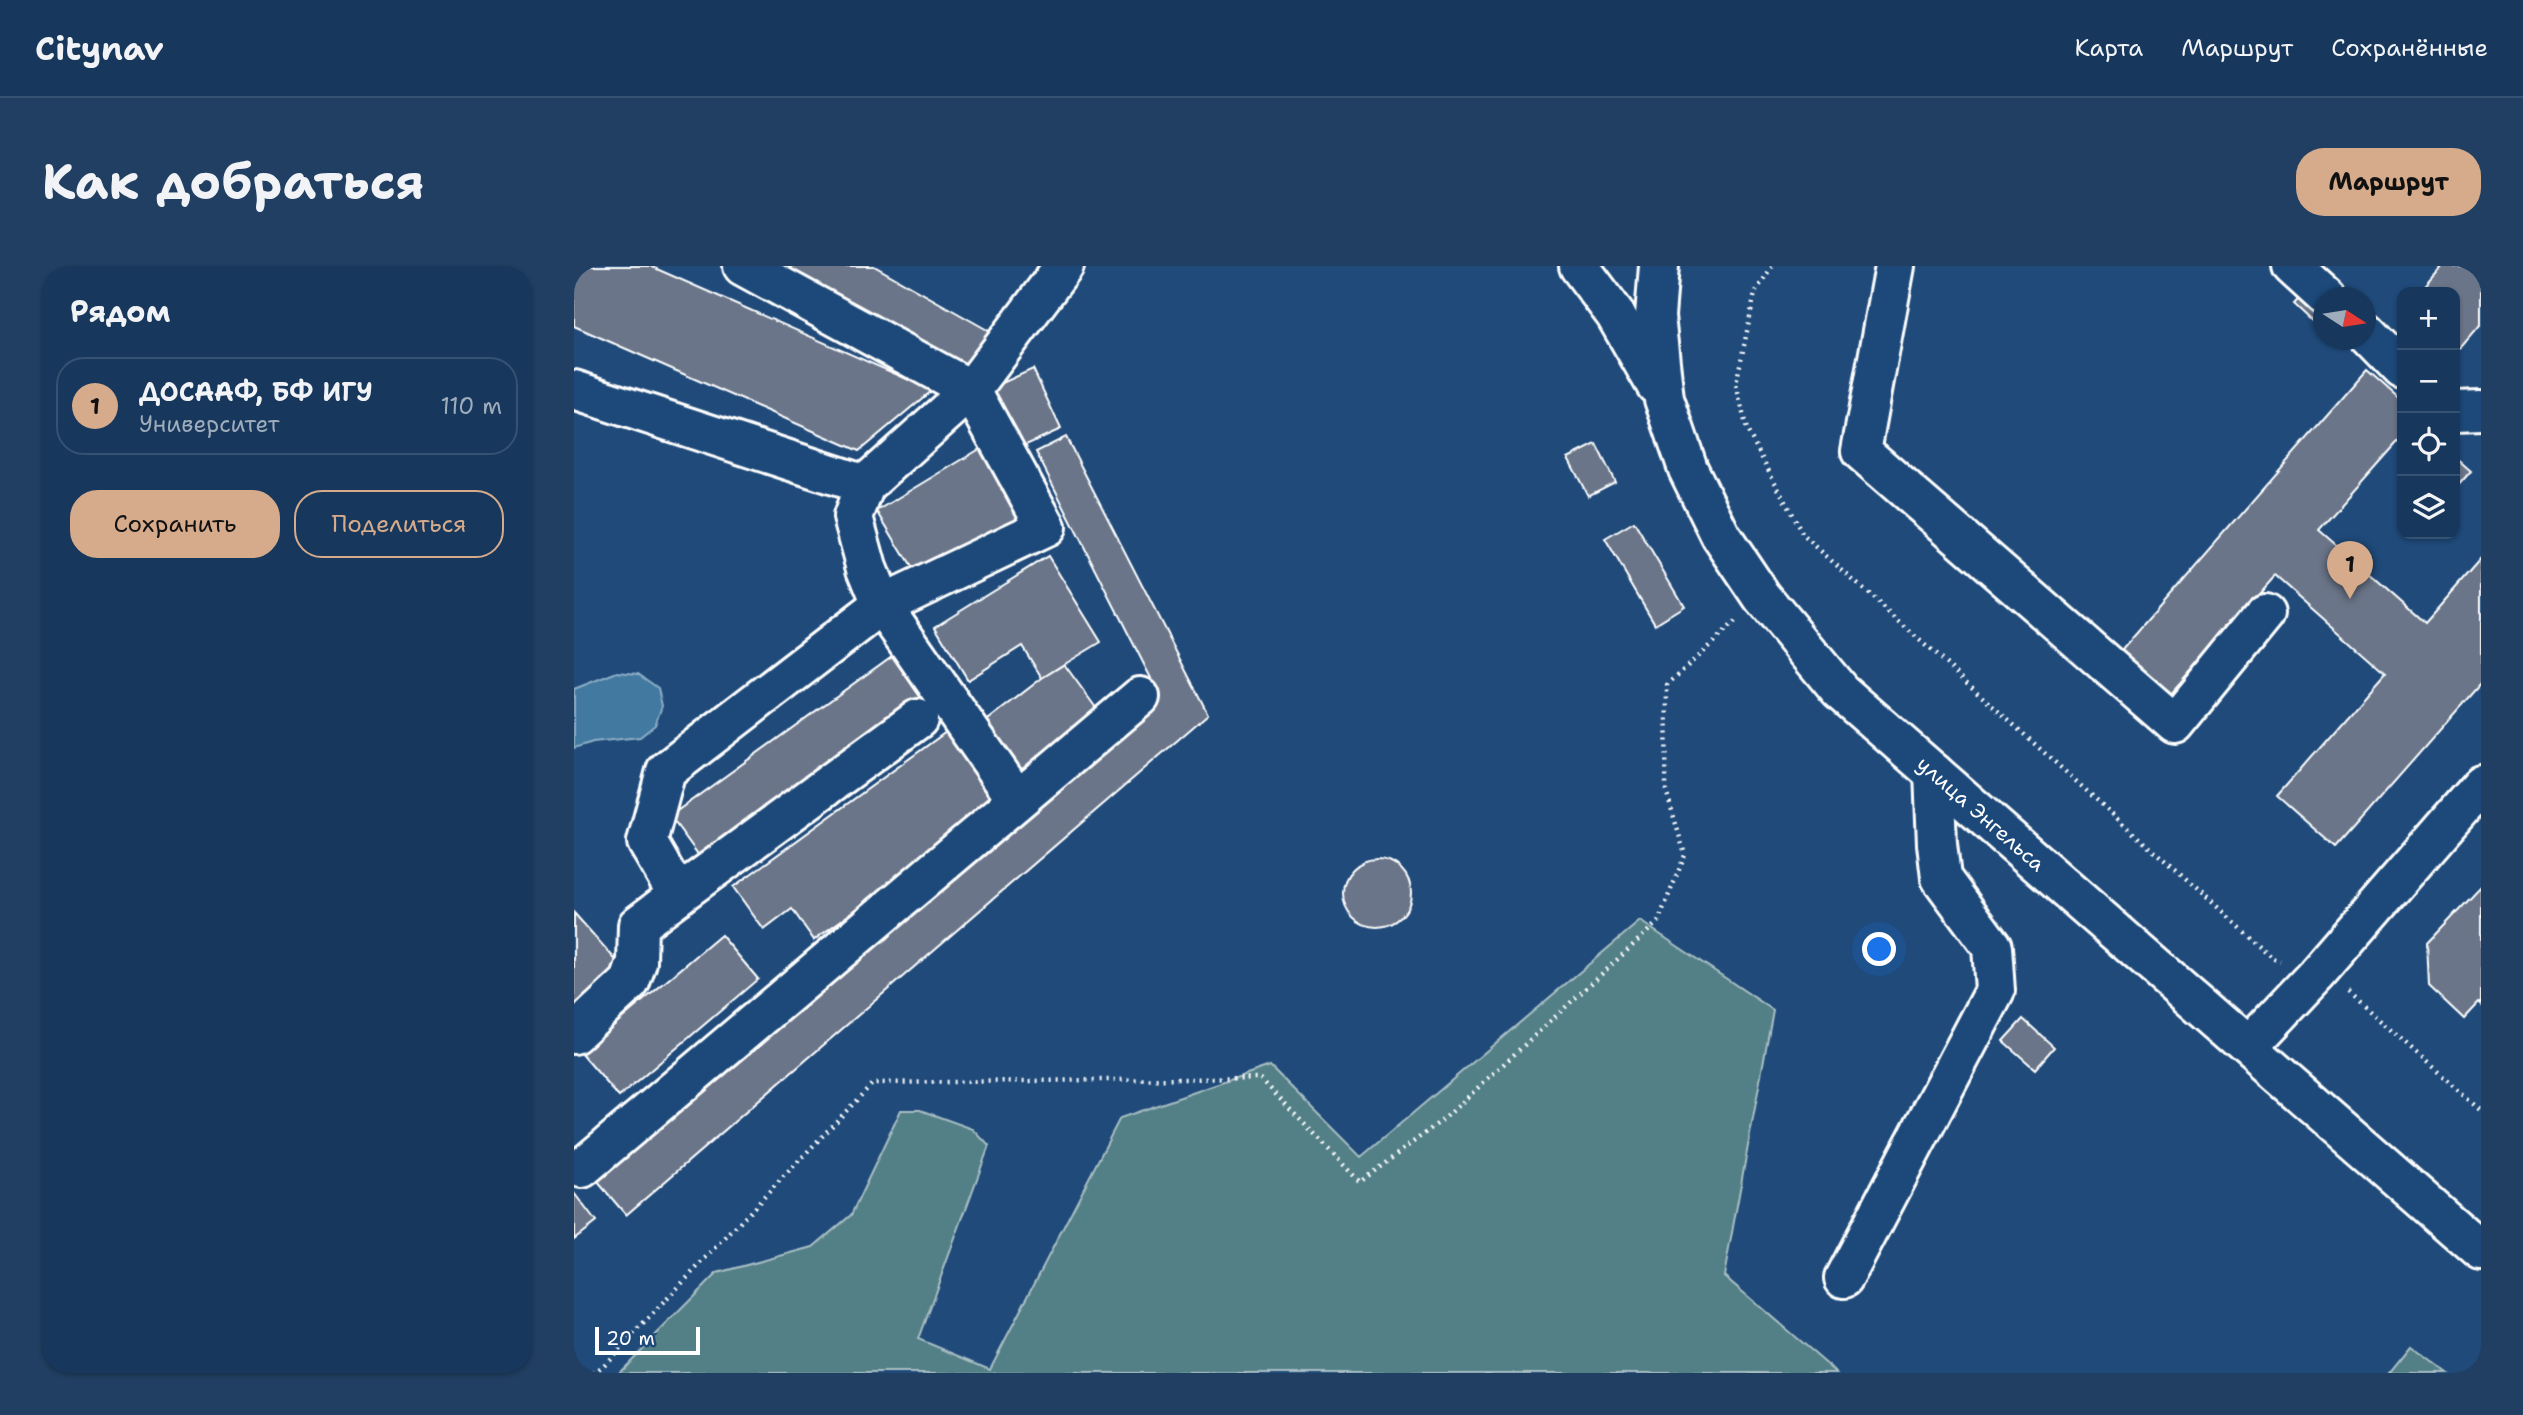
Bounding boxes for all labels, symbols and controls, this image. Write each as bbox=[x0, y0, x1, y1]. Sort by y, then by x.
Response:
text: Citynav bbox=[35, 26, 164, 71]
text: Карта bbox=[2075, 32, 2143, 64]
text: Маршрут bbox=[2181, 32, 2293, 64]
text: Сохранённые bbox=[2331, 32, 2488, 64]
button: Маршрут bbox=[2296, 148, 2481, 216]
text: Как добраться bbox=[42, 149, 424, 215]
north arrow bbox=[2313, 287, 2376, 350]
map controls bbox=[2397, 287, 2460, 539]
button: + bbox=[2397, 287, 2460, 350]
text: Рядом bbox=[70, 291, 170, 332]
button: − bbox=[2397, 350, 2460, 413]
text: ДОСААФ, БФ ИГУ bbox=[139, 374, 373, 409]
text: 1 bbox=[90, 391, 100, 421]
text: 110 m bbox=[440, 391, 502, 421]
text: Университет bbox=[139, 409, 280, 439]
button: locate bbox=[2397, 413, 2460, 476]
button: layers bbox=[2397, 476, 2460, 539]
button: Сохранить bbox=[70, 490, 280, 558]
button: Поделиться bbox=[294, 490, 504, 558]
pin: 1 bbox=[2327, 541, 2373, 599]
street label: улица Энгельса bbox=[1911, 750, 2051, 878]
your location bbox=[1862, 932, 1896, 966]
scale bar bbox=[595, 1324, 700, 1356]
text: 20 m bbox=[606, 1326, 655, 1351]

